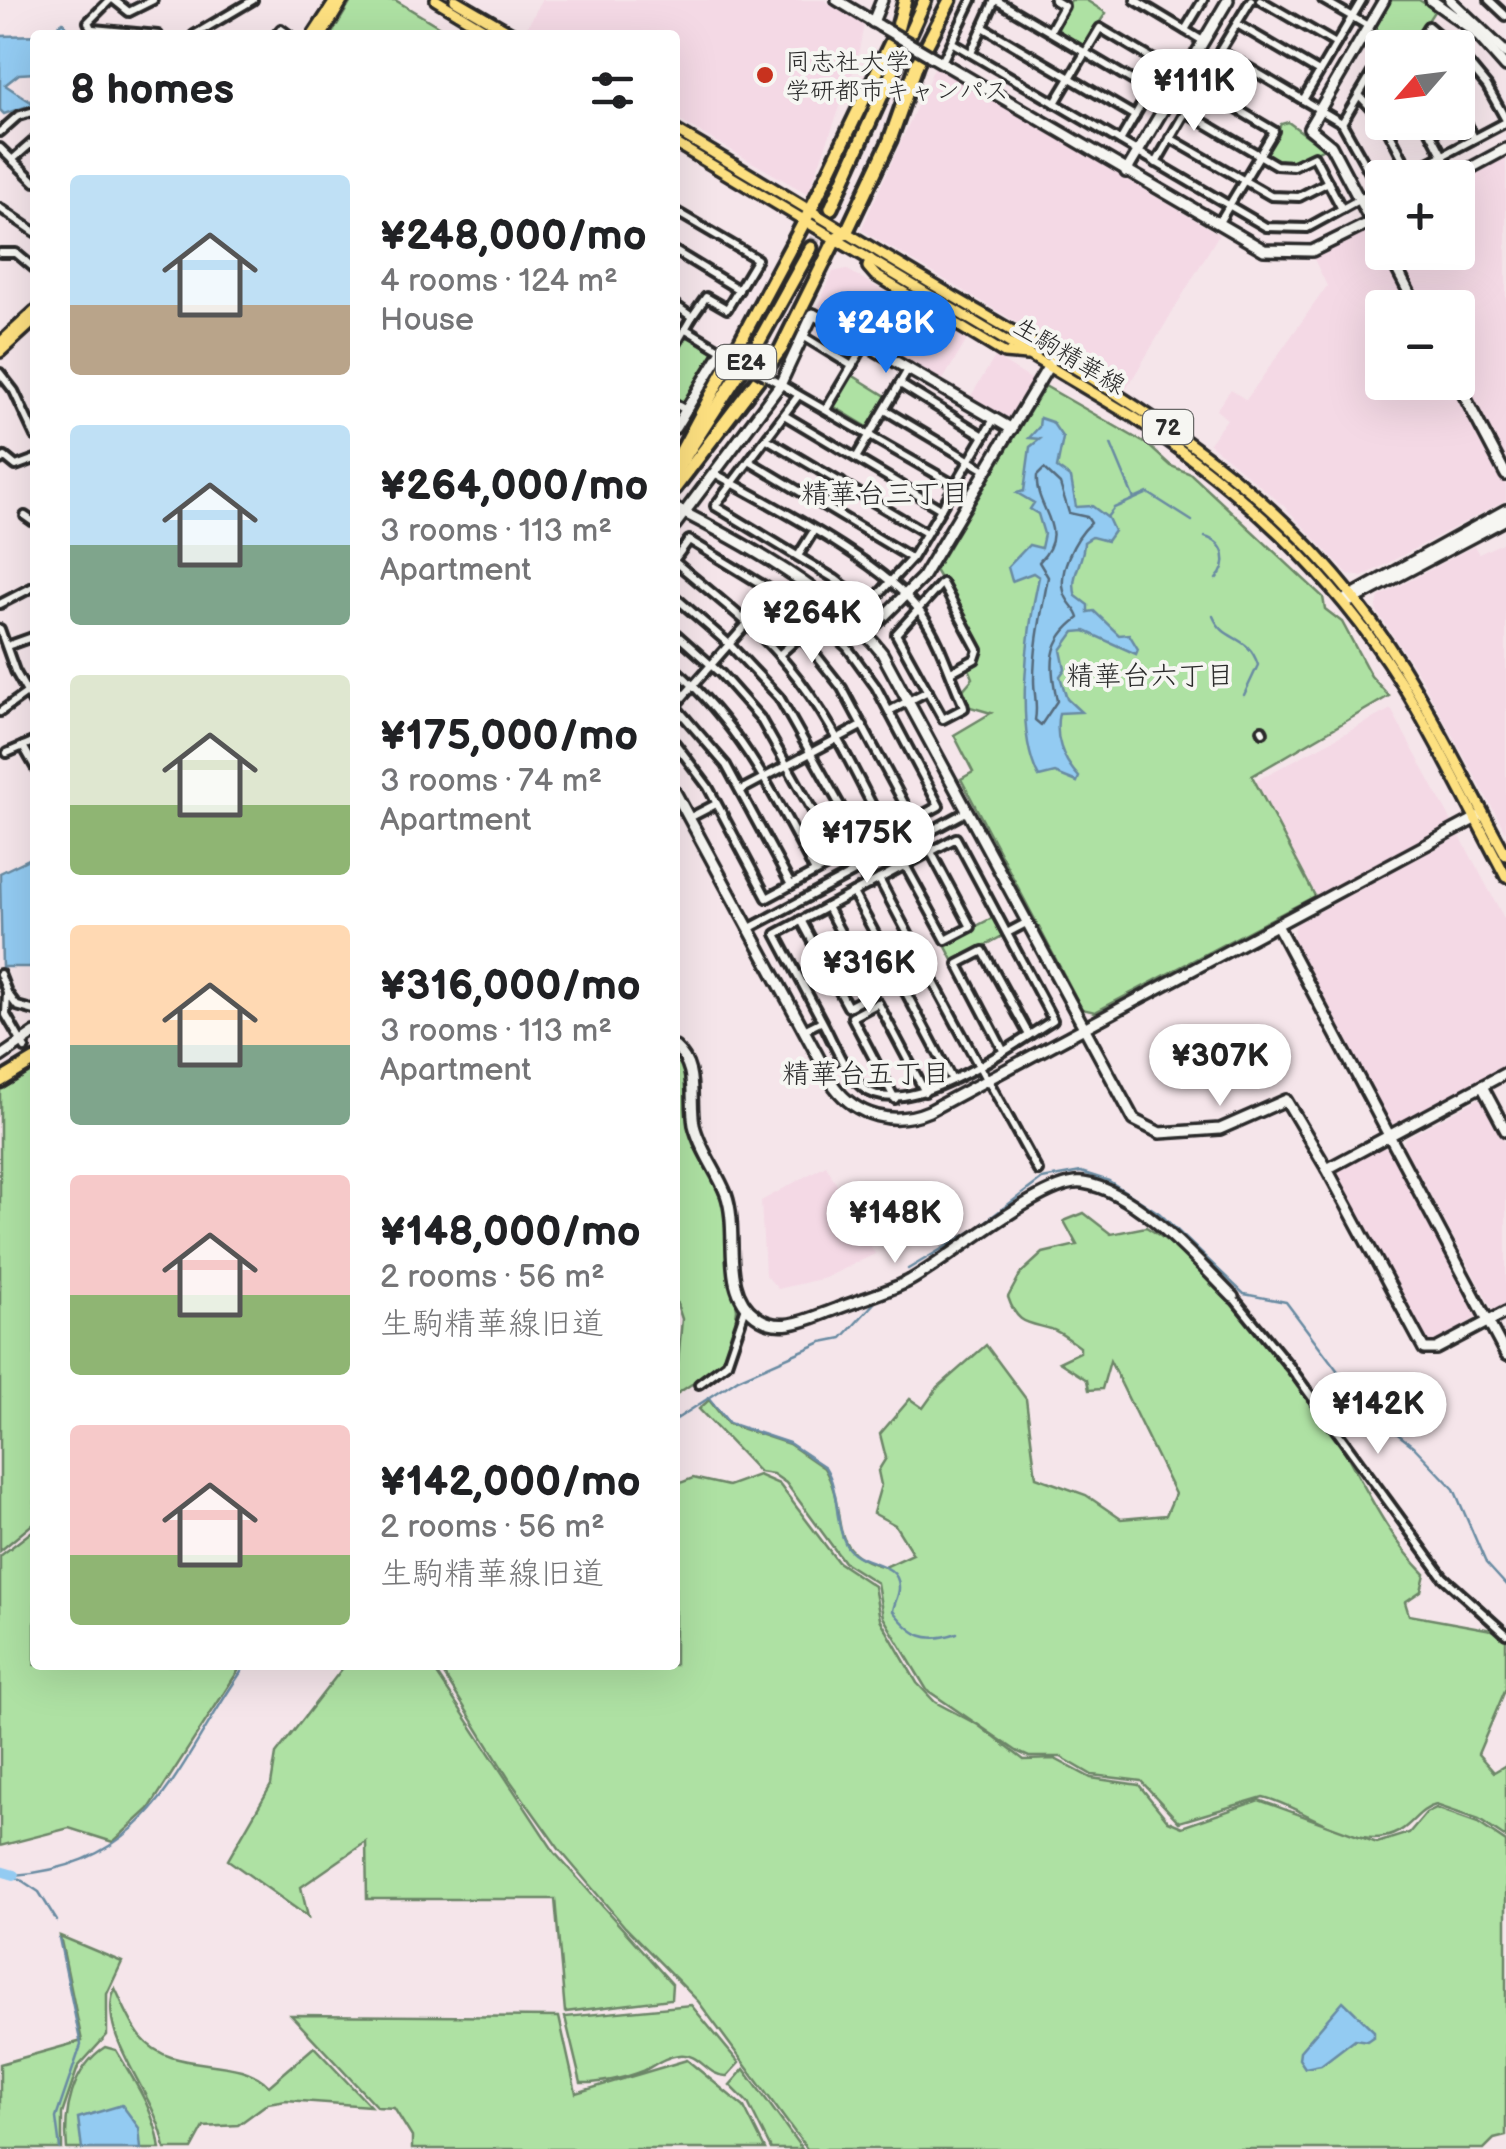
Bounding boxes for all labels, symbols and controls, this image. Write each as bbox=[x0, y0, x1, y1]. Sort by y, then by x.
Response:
north arrow bbox=[1365, 30, 1475, 140]
map controls bbox=[1365, 30, 1475, 400]
place label: 同志社大学 学研都市キャンパス bbox=[785, 47, 1009, 107]
pin: ¥111K bbox=[1124, 49, 1264, 134]
text: ¥111K bbox=[1153, 62, 1235, 101]
icon: filters bbox=[585, 63, 640, 118]
marker: 同志社大学 学研都市キャンパス bbox=[754, 64, 776, 86]
text: 8 homes bbox=[70, 65, 234, 116]
button: + bbox=[1365, 160, 1475, 270]
text: ¥248,000/mo bbox=[380, 211, 647, 262]
icon: home bbox=[150, 215, 270, 335]
text: 4 rooms · 124 m² bbox=[380, 262, 618, 301]
button: − bbox=[1365, 290, 1475, 400]
pin: ¥248K bbox=[816, 291, 956, 376]
text: House bbox=[380, 301, 474, 340]
text: ¥248K bbox=[837, 304, 935, 343]
street label: 生駒精華線 bbox=[1008, 311, 1131, 402]
road number: E24 bbox=[716, 345, 776, 379]
road number: 72 bbox=[1143, 410, 1193, 444]
text: ¥264,000/mo bbox=[380, 461, 648, 512]
icon: home bbox=[150, 465, 270, 585]
district label: 精華台三丁目 bbox=[801, 478, 969, 511]
text: 3 rooms · 113 m² bbox=[380, 512, 612, 551]
text: Apartment bbox=[380, 551, 531, 590]
pin: ¥264K bbox=[742, 581, 882, 666]
text: ¥264K bbox=[763, 594, 861, 633]
district label: 精華台六丁目 bbox=[1066, 660, 1234, 693]
text: ¥175,000/mo bbox=[380, 711, 638, 762]
icon: home bbox=[150, 715, 270, 835]
text: 3 rooms · 74 m² bbox=[380, 762, 602, 801]
text: Apartment bbox=[380, 801, 531, 840]
pin: ¥175K bbox=[797, 801, 937, 886]
text: ¥175K bbox=[821, 814, 913, 853]
pin: ¥316K bbox=[799, 931, 939, 1016]
text: ¥316K bbox=[823, 944, 916, 983]
text: ¥316,000/mo bbox=[380, 961, 641, 1012]
icon: home bbox=[150, 965, 270, 1085]
text: 3 rooms · 113 m² bbox=[380, 1012, 612, 1051]
pin: ¥307K bbox=[1150, 1024, 1290, 1109]
text: ¥307K bbox=[1171, 1037, 1269, 1076]
text: Apartment bbox=[380, 1051, 531, 1090]
district label: 精華台五丁目 bbox=[782, 1058, 950, 1091]
pin: ¥148K bbox=[825, 1181, 965, 1266]
text: ¥148K bbox=[849, 1194, 942, 1233]
text: ¥148,000/mo bbox=[380, 1207, 641, 1258]
icon: home bbox=[150, 1215, 270, 1335]
text: 2 rooms · 56 m² bbox=[380, 1258, 605, 1297]
text: 生駒精華線旧道 bbox=[380, 1305, 604, 1344]
pin: ¥142K bbox=[1308, 1372, 1448, 1457]
text: ¥142K bbox=[1332, 1385, 1424, 1424]
text: ¥142,000/mo bbox=[380, 1457, 641, 1508]
icon: home bbox=[150, 1465, 270, 1585]
text: 2 rooms · 56 m² bbox=[380, 1508, 605, 1547]
text: 生駒精華線旧道 bbox=[380, 1555, 604, 1594]

